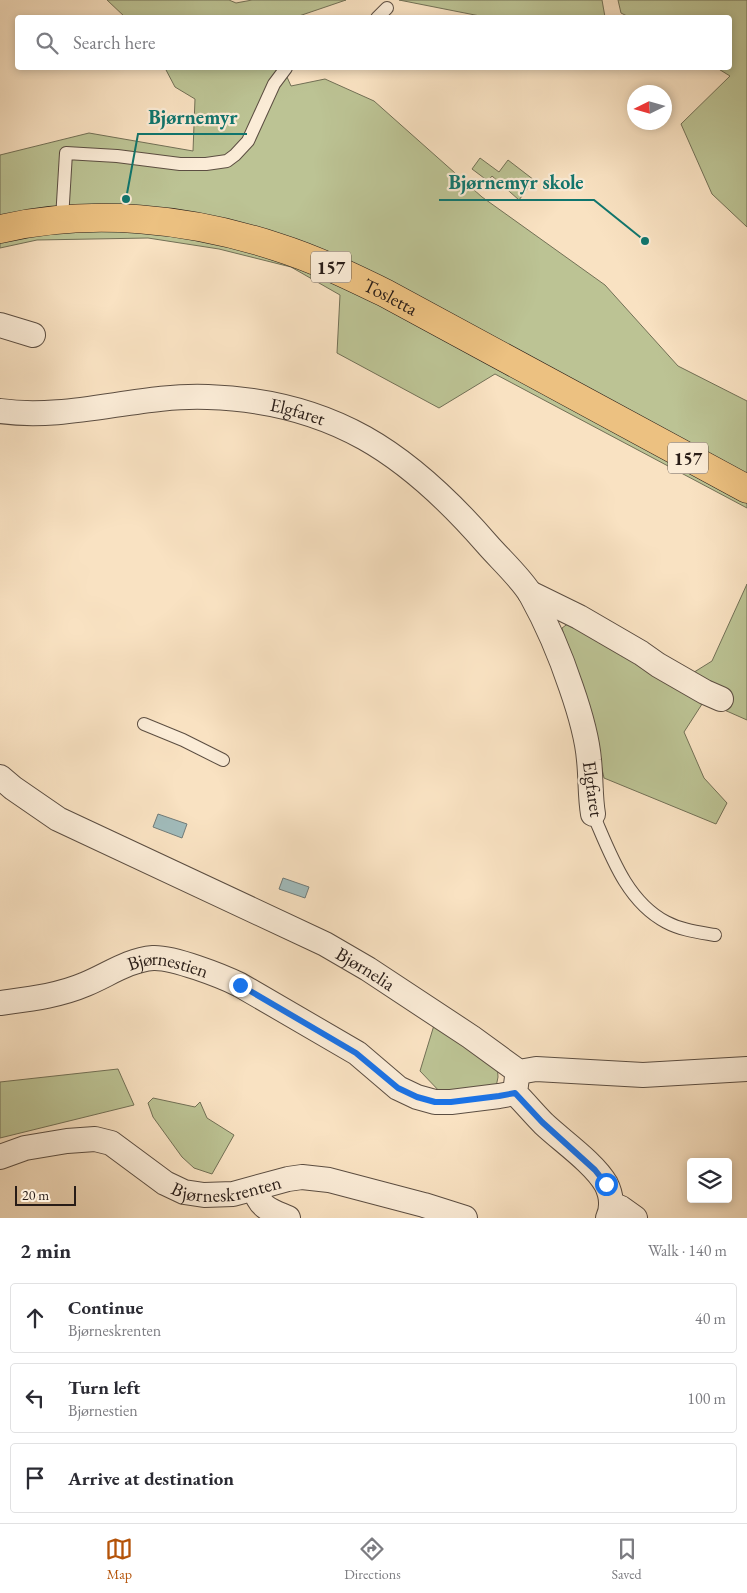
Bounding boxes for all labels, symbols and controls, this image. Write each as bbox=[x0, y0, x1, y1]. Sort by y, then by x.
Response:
search box bbox=[15, 15, 732, 70]
icon: search bbox=[33, 29, 61, 57]
text: Search here bbox=[73, 30, 155, 55]
north arrow bbox=[627, 85, 672, 130]
callout: Bjørnemyr bbox=[138, 99, 247, 134]
text: Bjørnemyr bbox=[148, 104, 238, 130]
callout: Bjørnemyr skole bbox=[439, 165, 594, 200]
text: Bjørnemyr skole bbox=[448, 169, 584, 195]
road number: 157 bbox=[311, 252, 351, 282]
street label: Tosletta bbox=[359, 272, 423, 321]
street label: Elgfaret bbox=[268, 391, 329, 431]
road number: 157 bbox=[668, 442, 708, 473]
street label: Elgfaret bbox=[577, 759, 609, 819]
street label: Bjørnelia bbox=[332, 941, 401, 996]
street label: Bjørnestien bbox=[124, 945, 212, 983]
route end bbox=[229, 974, 252, 997]
map controls bbox=[687, 1158, 732, 1203]
button: layers bbox=[687, 1158, 732, 1203]
street label: Bjørneskrenten bbox=[167, 1169, 284, 1208]
route start bbox=[595, 1173, 618, 1196]
scale bar bbox=[15, 1183, 76, 1206]
text: 20 m bbox=[22, 1186, 49, 1204]
text: 2 min bbox=[20, 1237, 71, 1264]
text: Walk · 140 m bbox=[648, 1240, 727, 1261]
text: Continue bbox=[68, 1295, 143, 1320]
icon: ahead bbox=[21, 1304, 49, 1332]
text: 40 m bbox=[695, 1308, 726, 1329]
text: Bjørneskrenten bbox=[68, 1320, 161, 1341]
text: Turn left bbox=[68, 1375, 140, 1400]
icon: left bbox=[21, 1384, 49, 1412]
text: 100 m bbox=[687, 1388, 726, 1409]
text: Bjørnestien bbox=[68, 1400, 138, 1421]
icon: arrive bbox=[21, 1464, 49, 1492]
text: Arrive at destination bbox=[68, 1466, 234, 1491]
tab: Map bbox=[105, 1535, 133, 1583]
tab: Directions bbox=[344, 1535, 401, 1583]
tab: Saved bbox=[612, 1535, 642, 1583]

